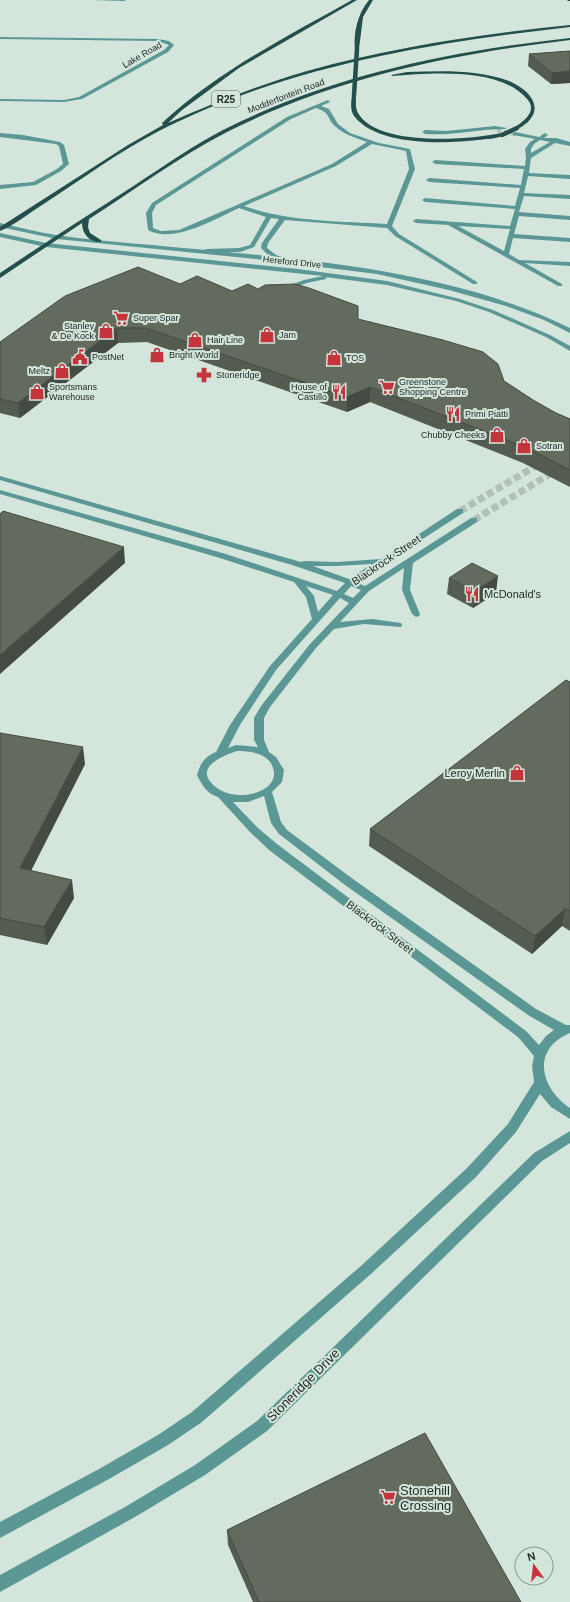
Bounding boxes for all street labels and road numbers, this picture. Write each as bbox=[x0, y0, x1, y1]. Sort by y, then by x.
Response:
street label: Lake Road bbox=[121, 40, 163, 70]
street label: Modderfontein Road bbox=[246, 77, 326, 115]
road number: R25 bbox=[212, 91, 240, 107]
street label: Hereford Drive bbox=[262, 254, 322, 270]
street label: Blackrock Street bbox=[349, 533, 423, 587]
street label: Blackrock Street bbox=[344, 898, 416, 956]
street label: Stoneridge Drive bbox=[263, 1345, 343, 1425]

